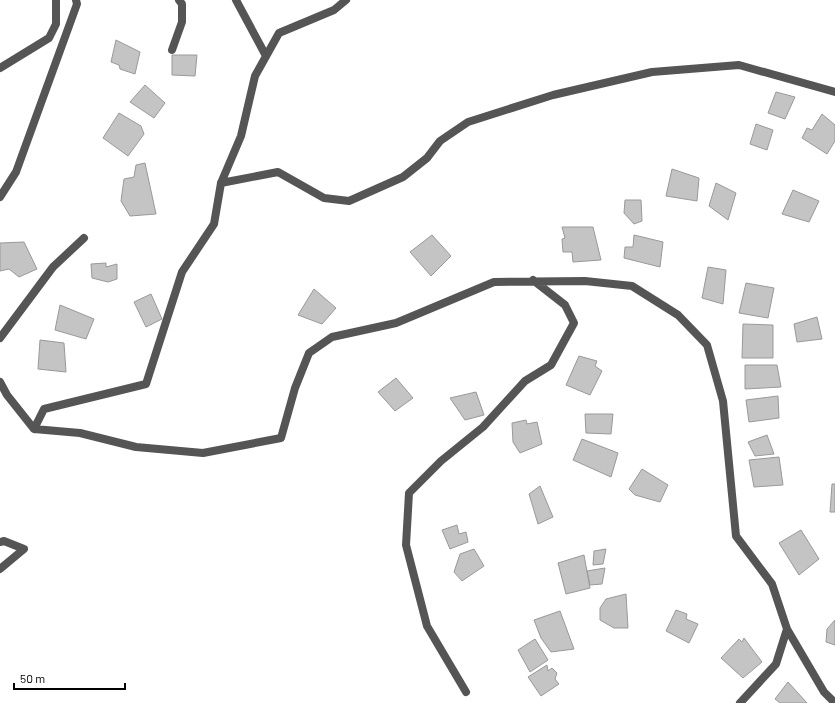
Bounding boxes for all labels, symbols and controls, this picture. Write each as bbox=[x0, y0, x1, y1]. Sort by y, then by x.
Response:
scale bar bbox=[14, 665, 125, 691]
text: 50 m bbox=[20, 671, 45, 685]

